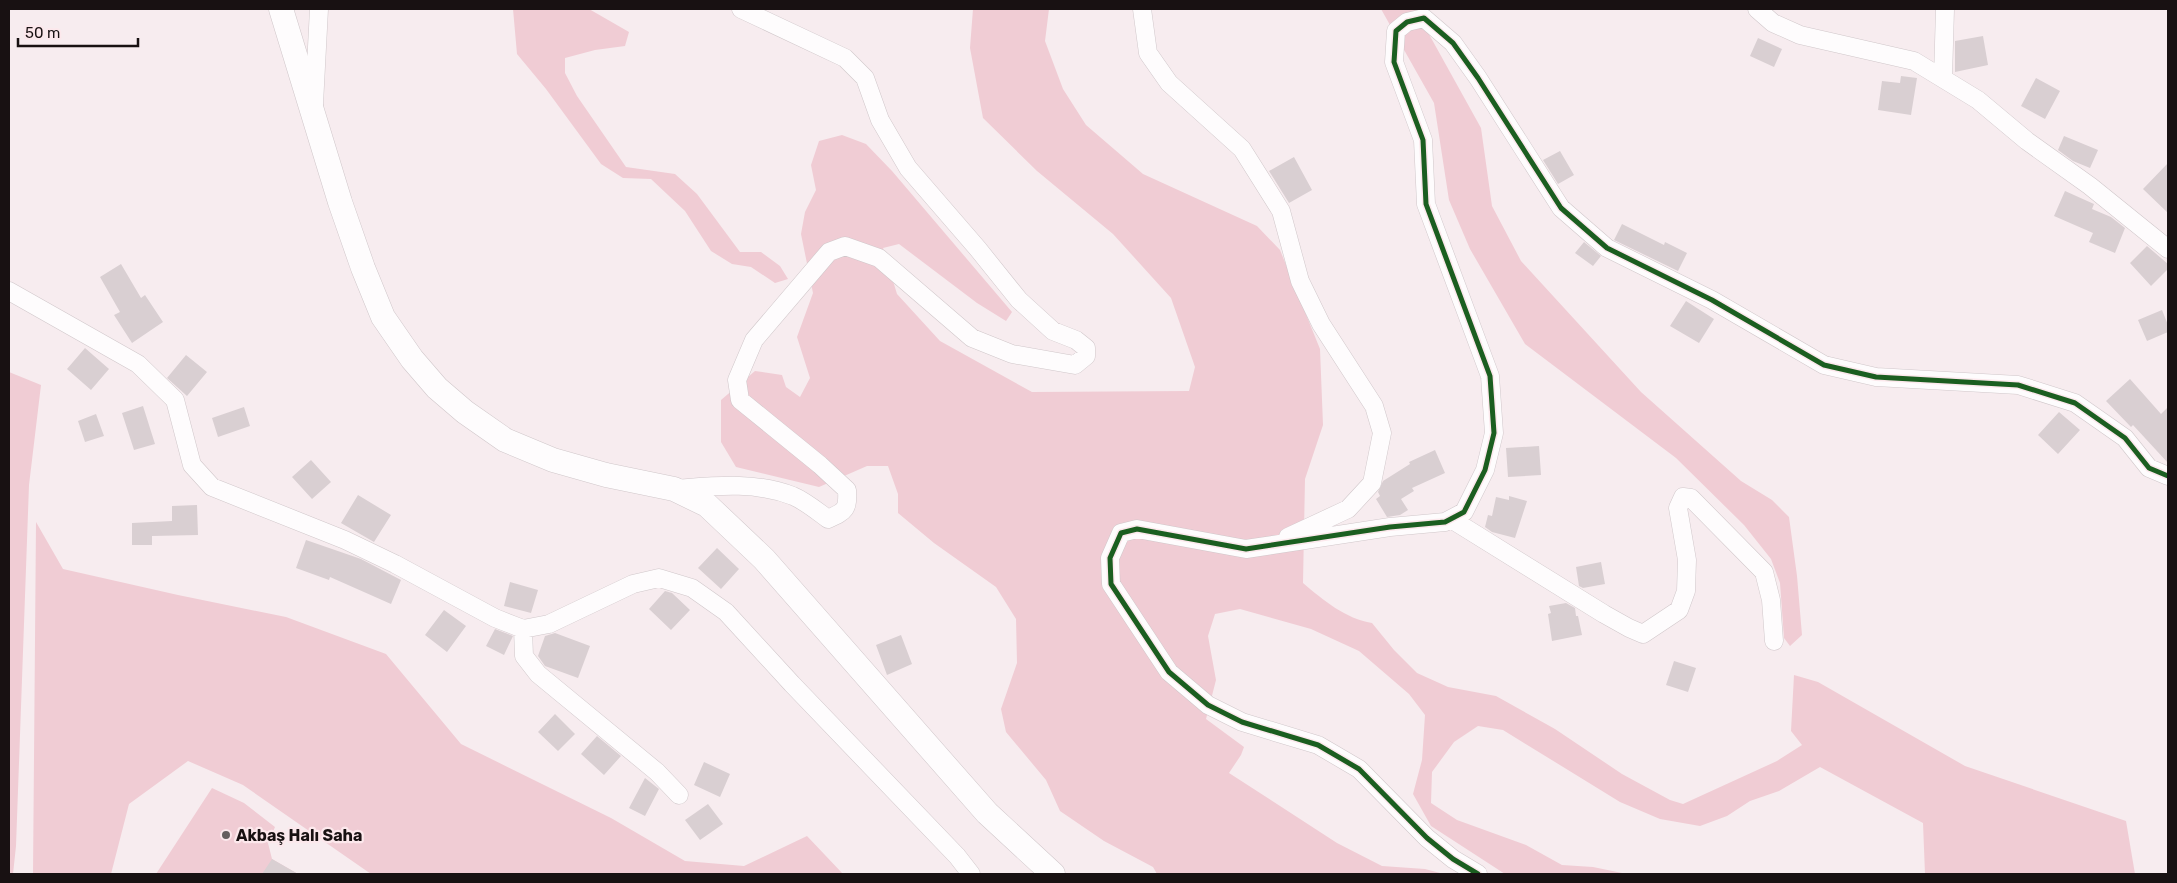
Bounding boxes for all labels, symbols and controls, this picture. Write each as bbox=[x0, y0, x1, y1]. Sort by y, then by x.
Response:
scale bar bbox=[18, 15, 138, 47]
text: 50 m bbox=[25, 24, 60, 42]
place label: Akbaş Halı Saha bbox=[236, 826, 362, 845]
marker: Akbaş Halı Saha bbox=[220, 829, 232, 841]

